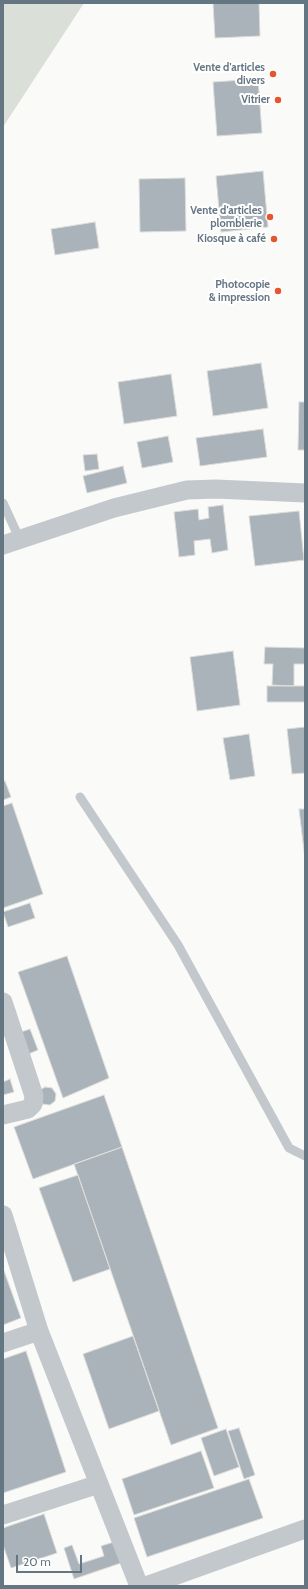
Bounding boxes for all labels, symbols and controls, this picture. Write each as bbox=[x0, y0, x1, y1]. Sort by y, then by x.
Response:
place label: Vente d'articles divers bbox=[193, 61, 265, 87]
marker: Vente d'articles divers bbox=[268, 69, 278, 79]
place label: Vitrier bbox=[241, 93, 270, 107]
marker: Vitrier bbox=[273, 95, 283, 105]
place label: Vente d'articles plomblerie bbox=[190, 204, 262, 230]
marker: Vente d'articles plomblerie bbox=[265, 212, 275, 222]
place label: Kiosque à café bbox=[197, 232, 266, 246]
marker: Kiosque à café bbox=[269, 234, 279, 244]
place label: Photocopie & impression bbox=[209, 278, 270, 304]
marker: Photocopie & impression bbox=[273, 286, 283, 296]
scale bar bbox=[18, 1547, 84, 1573]
text: 20 m bbox=[23, 1554, 51, 1569]

